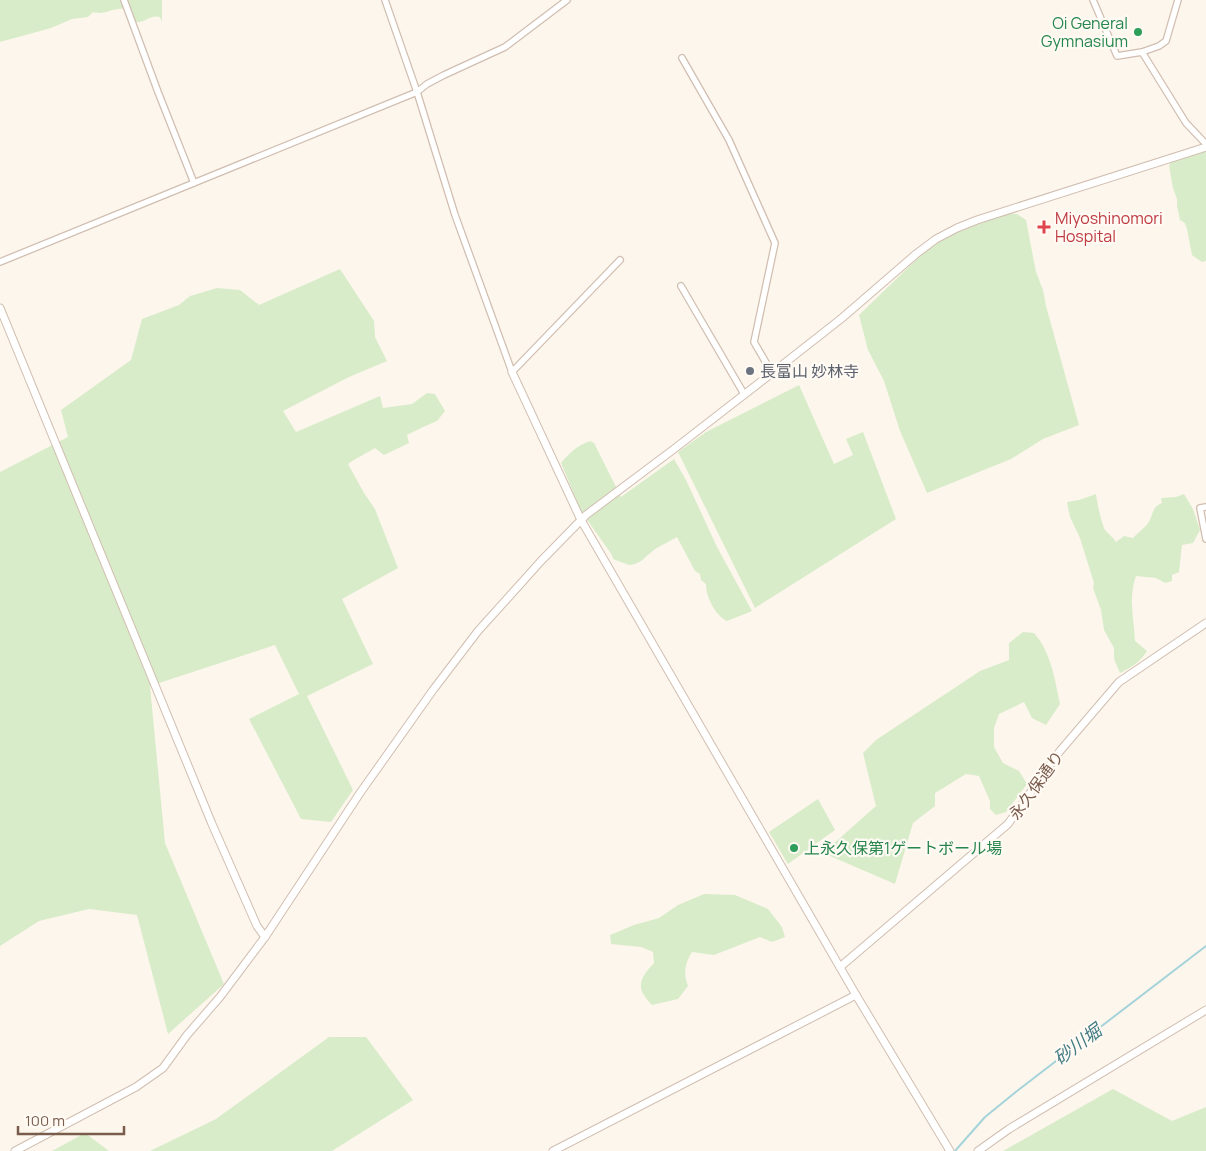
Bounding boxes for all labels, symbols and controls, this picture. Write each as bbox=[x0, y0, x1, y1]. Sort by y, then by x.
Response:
place label: Oi General Gymnasium bbox=[1041, 12, 1128, 52]
marker: Oi General Gymnasium bbox=[1132, 26, 1144, 38]
place label: Miyoshinomori Hospital bbox=[1055, 207, 1163, 247]
marker: Miyoshinomori Hospital bbox=[1037, 220, 1051, 234]
place label: 長富山 妙林寺 bbox=[760, 360, 859, 382]
marker: 長富山 妙林寺 bbox=[744, 365, 756, 377]
street label: 永久保通り bbox=[1004, 746, 1068, 824]
place label: 上永久保第1ゲートボール場 bbox=[804, 837, 1002, 859]
marker: 上永久保第1ゲートボール場 bbox=[788, 842, 800, 854]
water label: 砂川堀 bbox=[1048, 1016, 1108, 1070]
scale bar bbox=[18, 1104, 124, 1136]
text: 100 m bbox=[25, 1110, 65, 1131]

